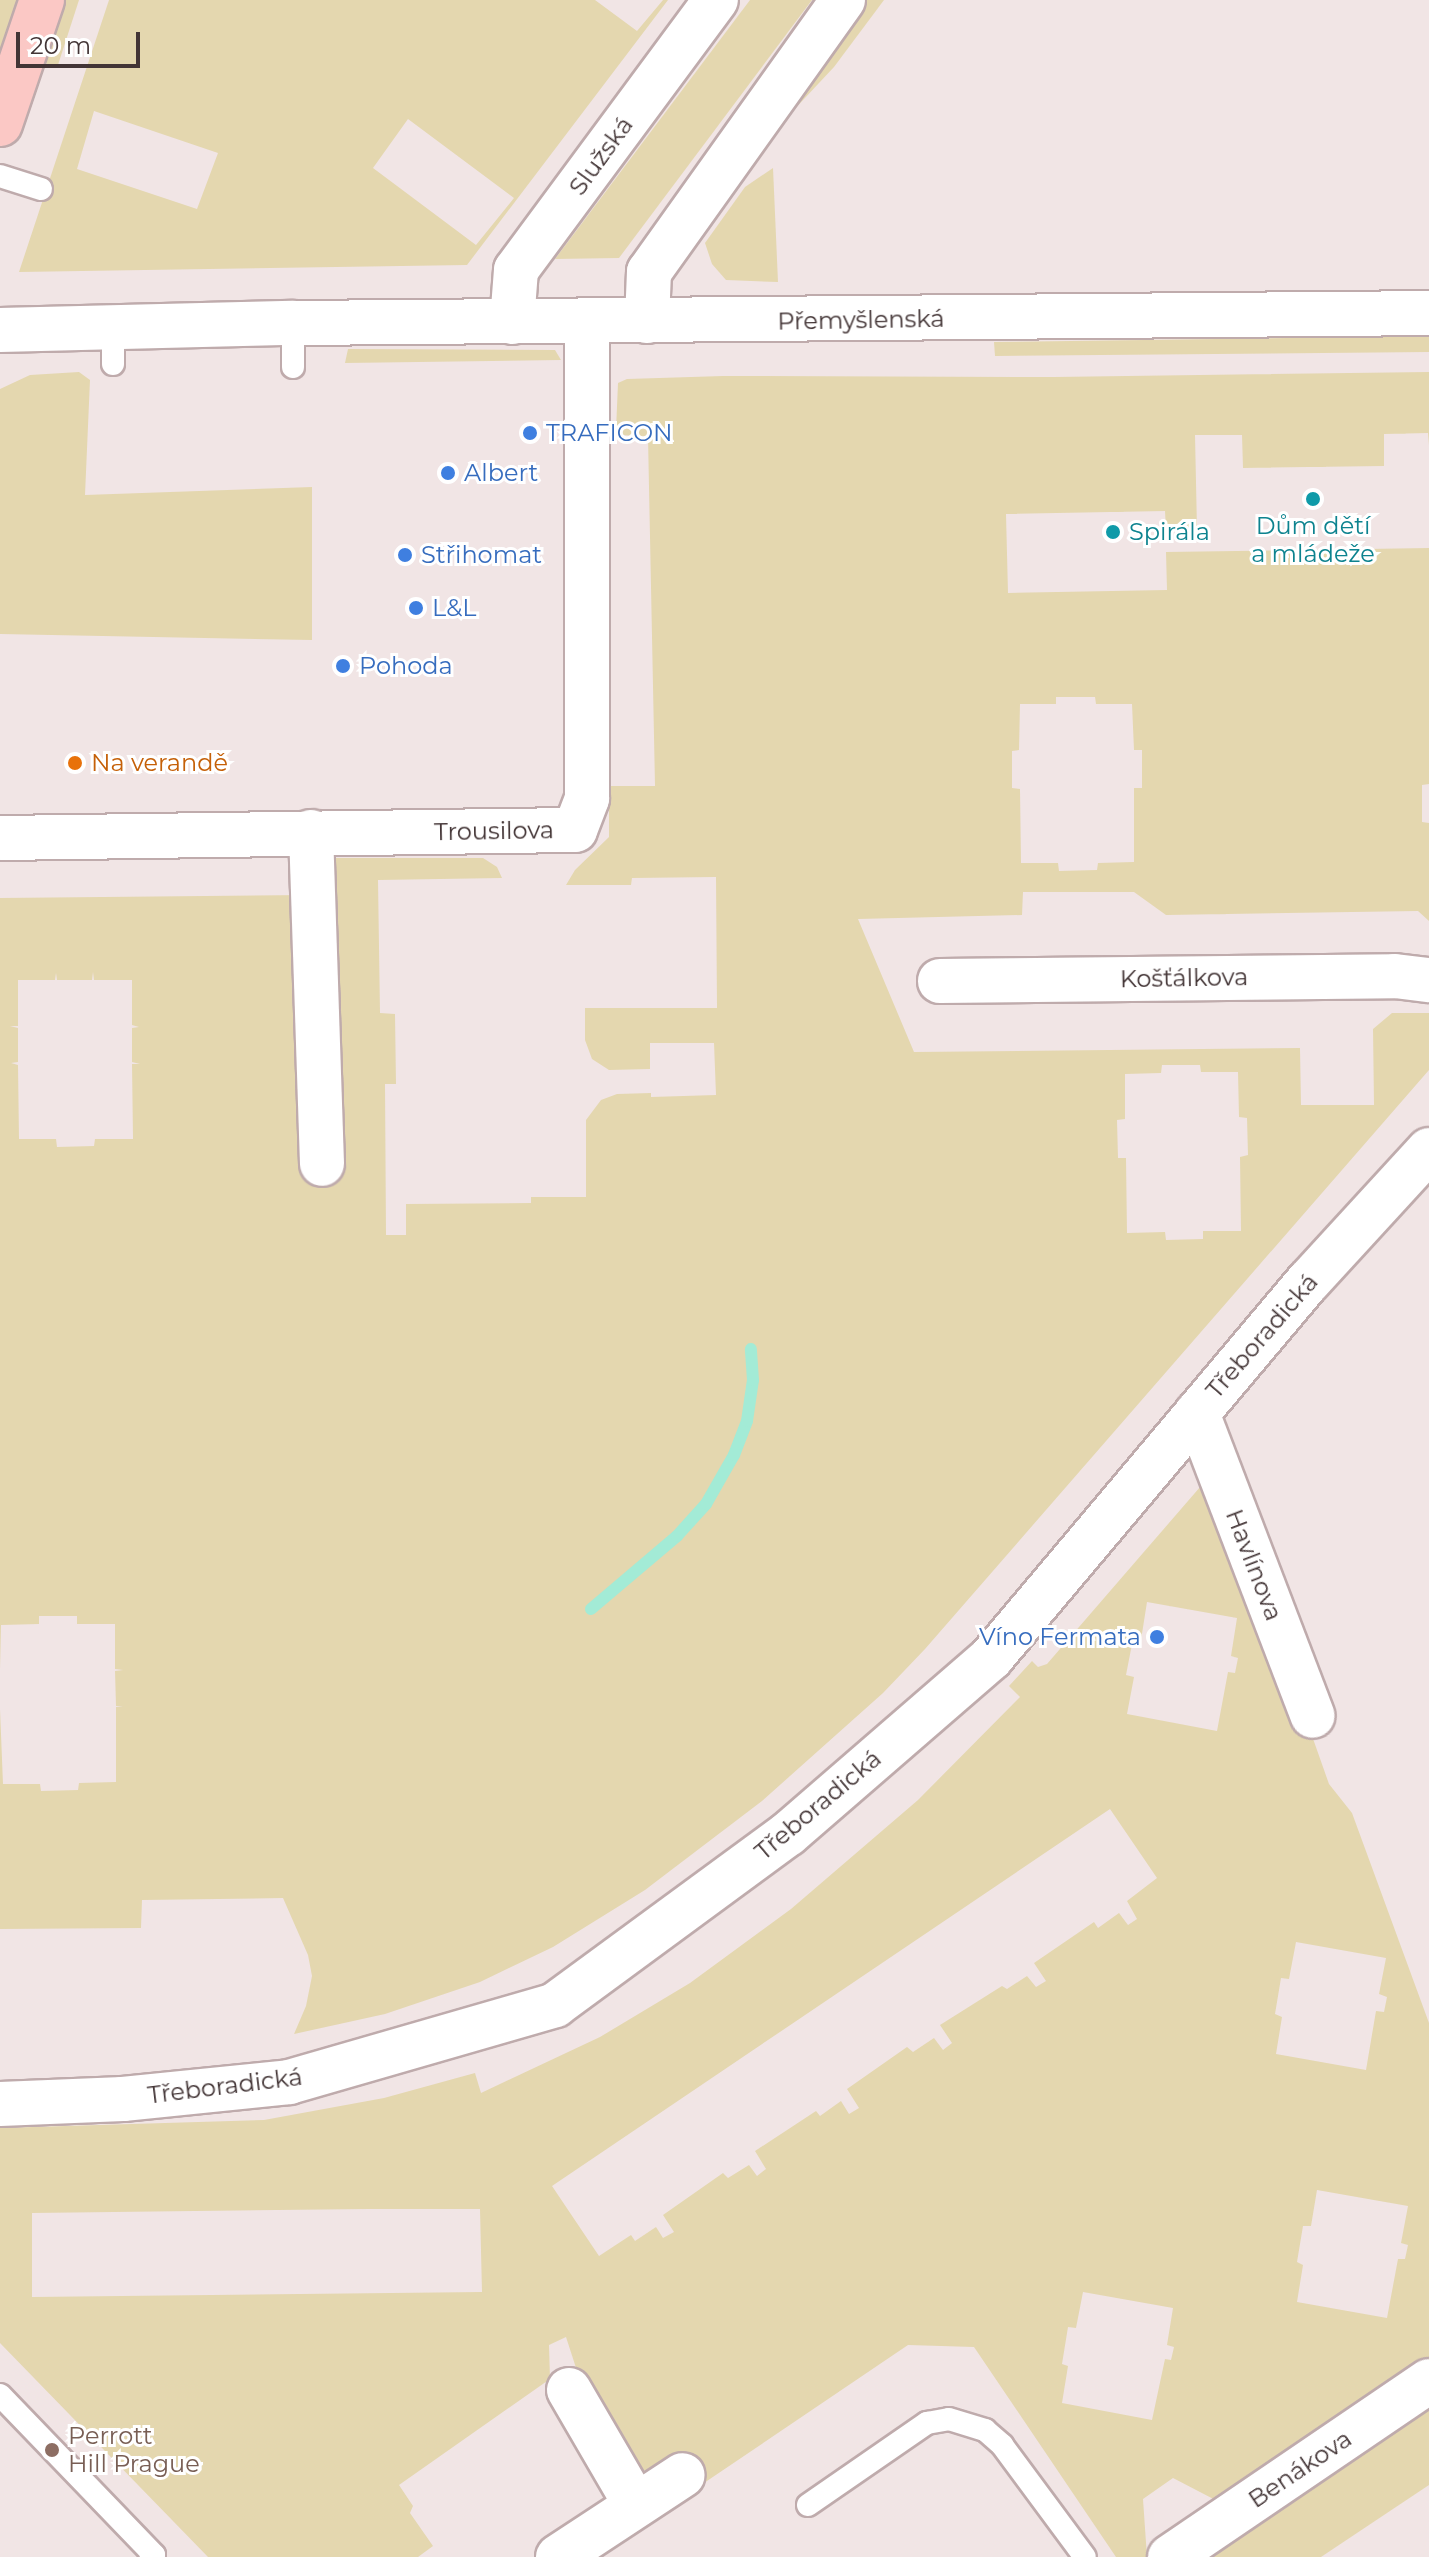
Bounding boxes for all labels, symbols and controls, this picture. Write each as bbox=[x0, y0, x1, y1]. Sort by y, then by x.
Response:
scale bar bbox=[20, 16, 144, 66]
text: 20 m bbox=[30, 31, 91, 60]
street label: Služská bbox=[563, 111, 639, 201]
street label: Přemyšlenská bbox=[777, 304, 945, 336]
place label: TRAFICON bbox=[546, 419, 673, 447]
marker: TRAFICON bbox=[521, 424, 539, 442]
place label: Albert bbox=[464, 459, 538, 487]
marker: Albert bbox=[439, 464, 457, 482]
marker: Dům dětí a mládeže bbox=[1304, 490, 1322, 508]
place label: Dům dětí a mládeže bbox=[1251, 512, 1375, 568]
place label: Spirála bbox=[1129, 518, 1210, 546]
marker: Spirála bbox=[1104, 523, 1122, 541]
place label: Střihomat bbox=[421, 541, 542, 569]
marker: Střihomat bbox=[396, 546, 414, 564]
place label: L&L bbox=[432, 594, 476, 622]
marker: L&L bbox=[407, 599, 425, 617]
place label: Pohoda bbox=[359, 652, 453, 680]
marker: Pohoda bbox=[334, 657, 352, 675]
place label: Na verandě bbox=[91, 749, 228, 777]
marker: Na verandě bbox=[66, 754, 84, 772]
street label: Trousilova bbox=[434, 816, 554, 846]
street label: Košťálkova bbox=[1120, 962, 1248, 994]
street label: Třeboradická bbox=[1200, 1268, 1324, 1404]
street label: Havlínova bbox=[1220, 1505, 1288, 1625]
place label: Víno Fermata bbox=[979, 1623, 1141, 1651]
marker: Víno Fermata bbox=[1148, 1628, 1166, 1646]
street label: Třeboradická bbox=[749, 1744, 887, 1866]
street label: Třeboradická bbox=[146, 2062, 304, 2110]
place label: Perrott Hill Prague bbox=[68, 2422, 200, 2478]
street label: Benákova bbox=[1243, 2424, 1357, 2514]
marker: Perrott Hill Prague bbox=[43, 2441, 61, 2459]

